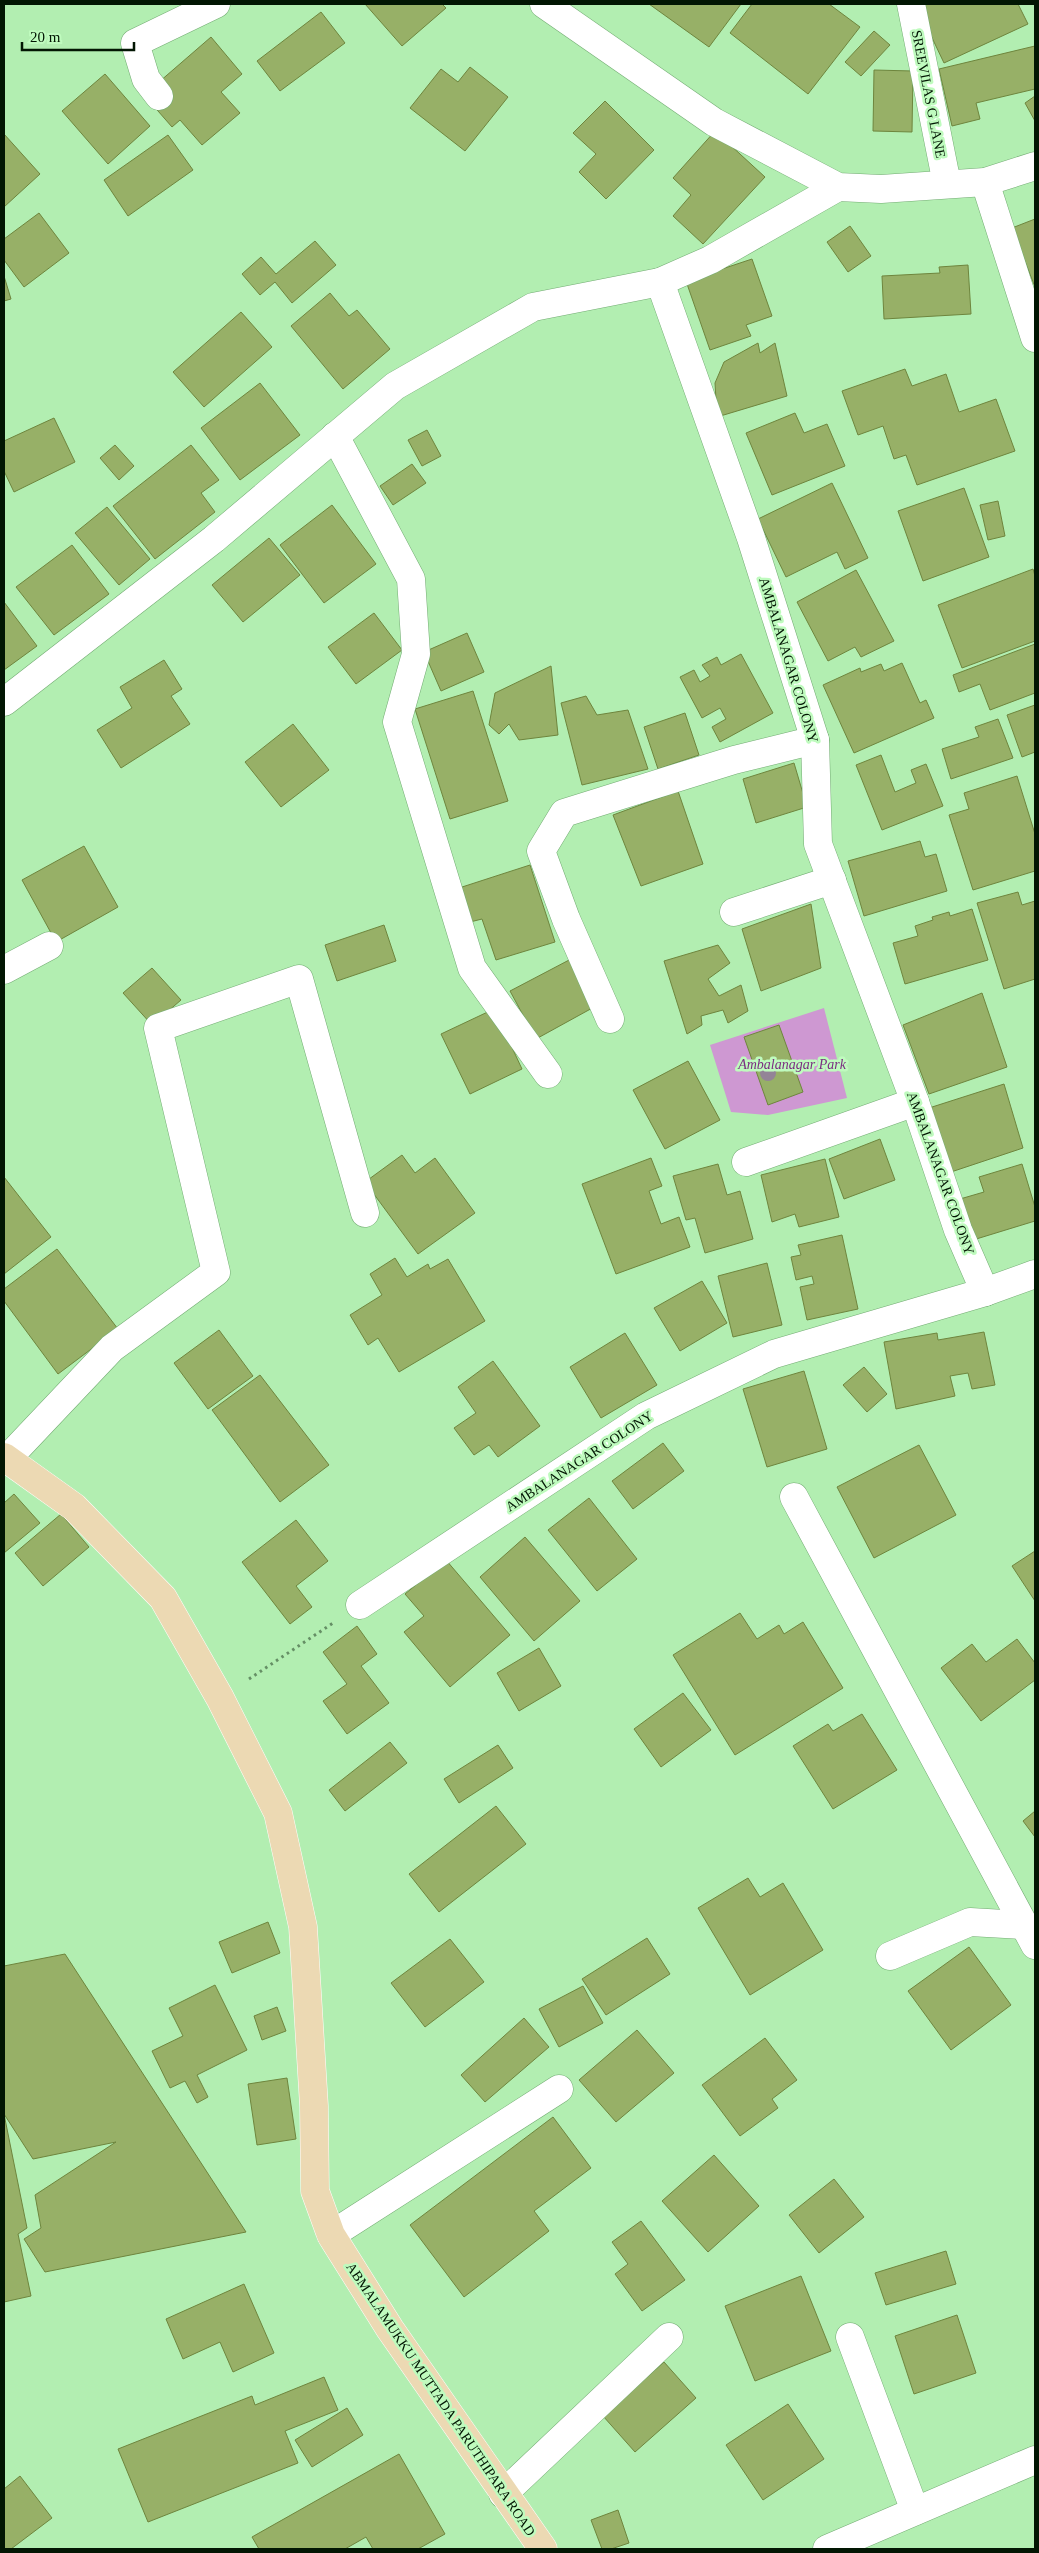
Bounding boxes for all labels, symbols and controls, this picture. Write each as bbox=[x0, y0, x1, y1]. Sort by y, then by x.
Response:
scale bar bbox=[22, 20, 135, 52]
text: 20 m bbox=[30, 29, 61, 45]
street label: SREEVILAS G LANE bbox=[909, 29, 948, 159]
street label: AMBALANAGAR COLONY bbox=[756, 576, 821, 745]
park label: Ambalanagar Park bbox=[737, 1057, 847, 1072]
street label: AMBALANAGAR COLONY bbox=[904, 1090, 977, 1257]
street label: AMBALANAGAR COLONY bbox=[503, 1408, 656, 1515]
street label: ABMALAMUKKU MUTTADA PARUTHIPARA ROAD bbox=[343, 2260, 538, 2539]

